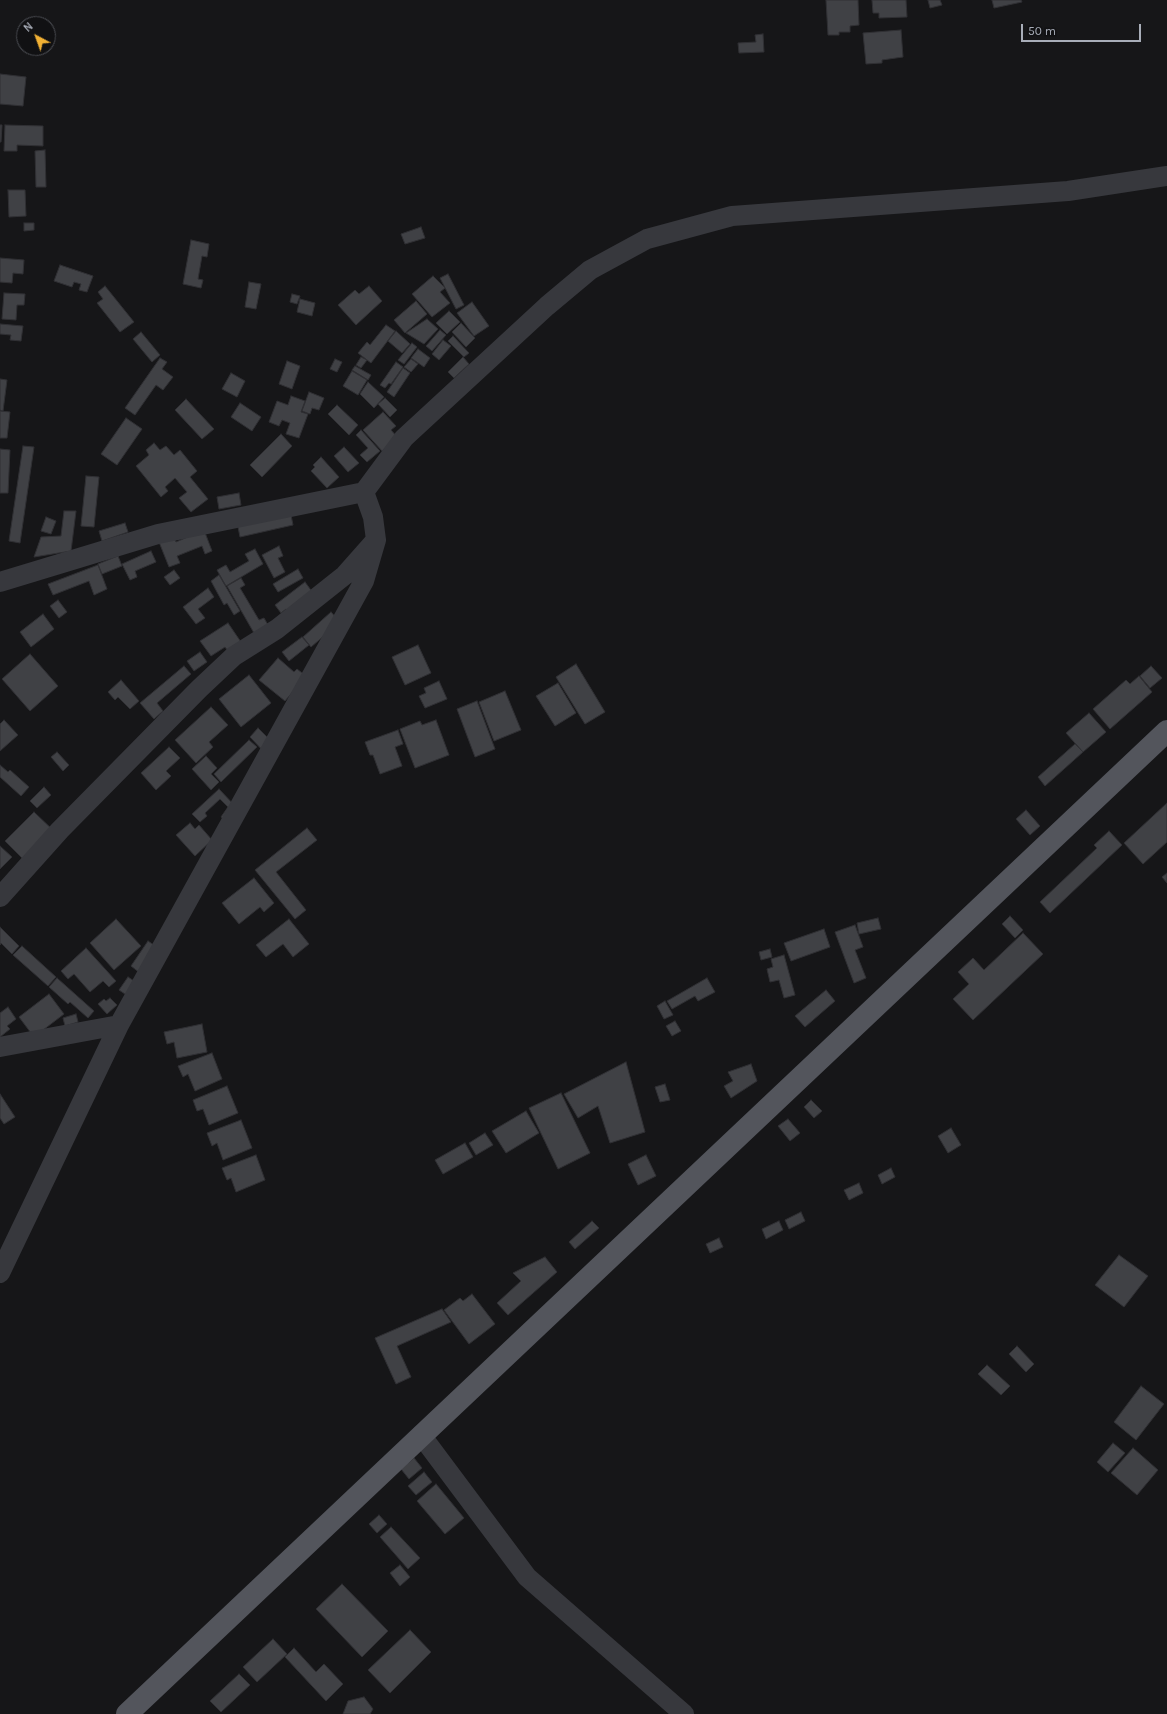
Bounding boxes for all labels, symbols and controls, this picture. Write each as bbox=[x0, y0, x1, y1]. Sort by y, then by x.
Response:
north arrow bbox=[16, 16, 56, 56]
scale bar bbox=[1023, 16, 1143, 42]
text: N bbox=[21, 20, 36, 35]
text: 50 m bbox=[1028, 24, 1056, 38]

